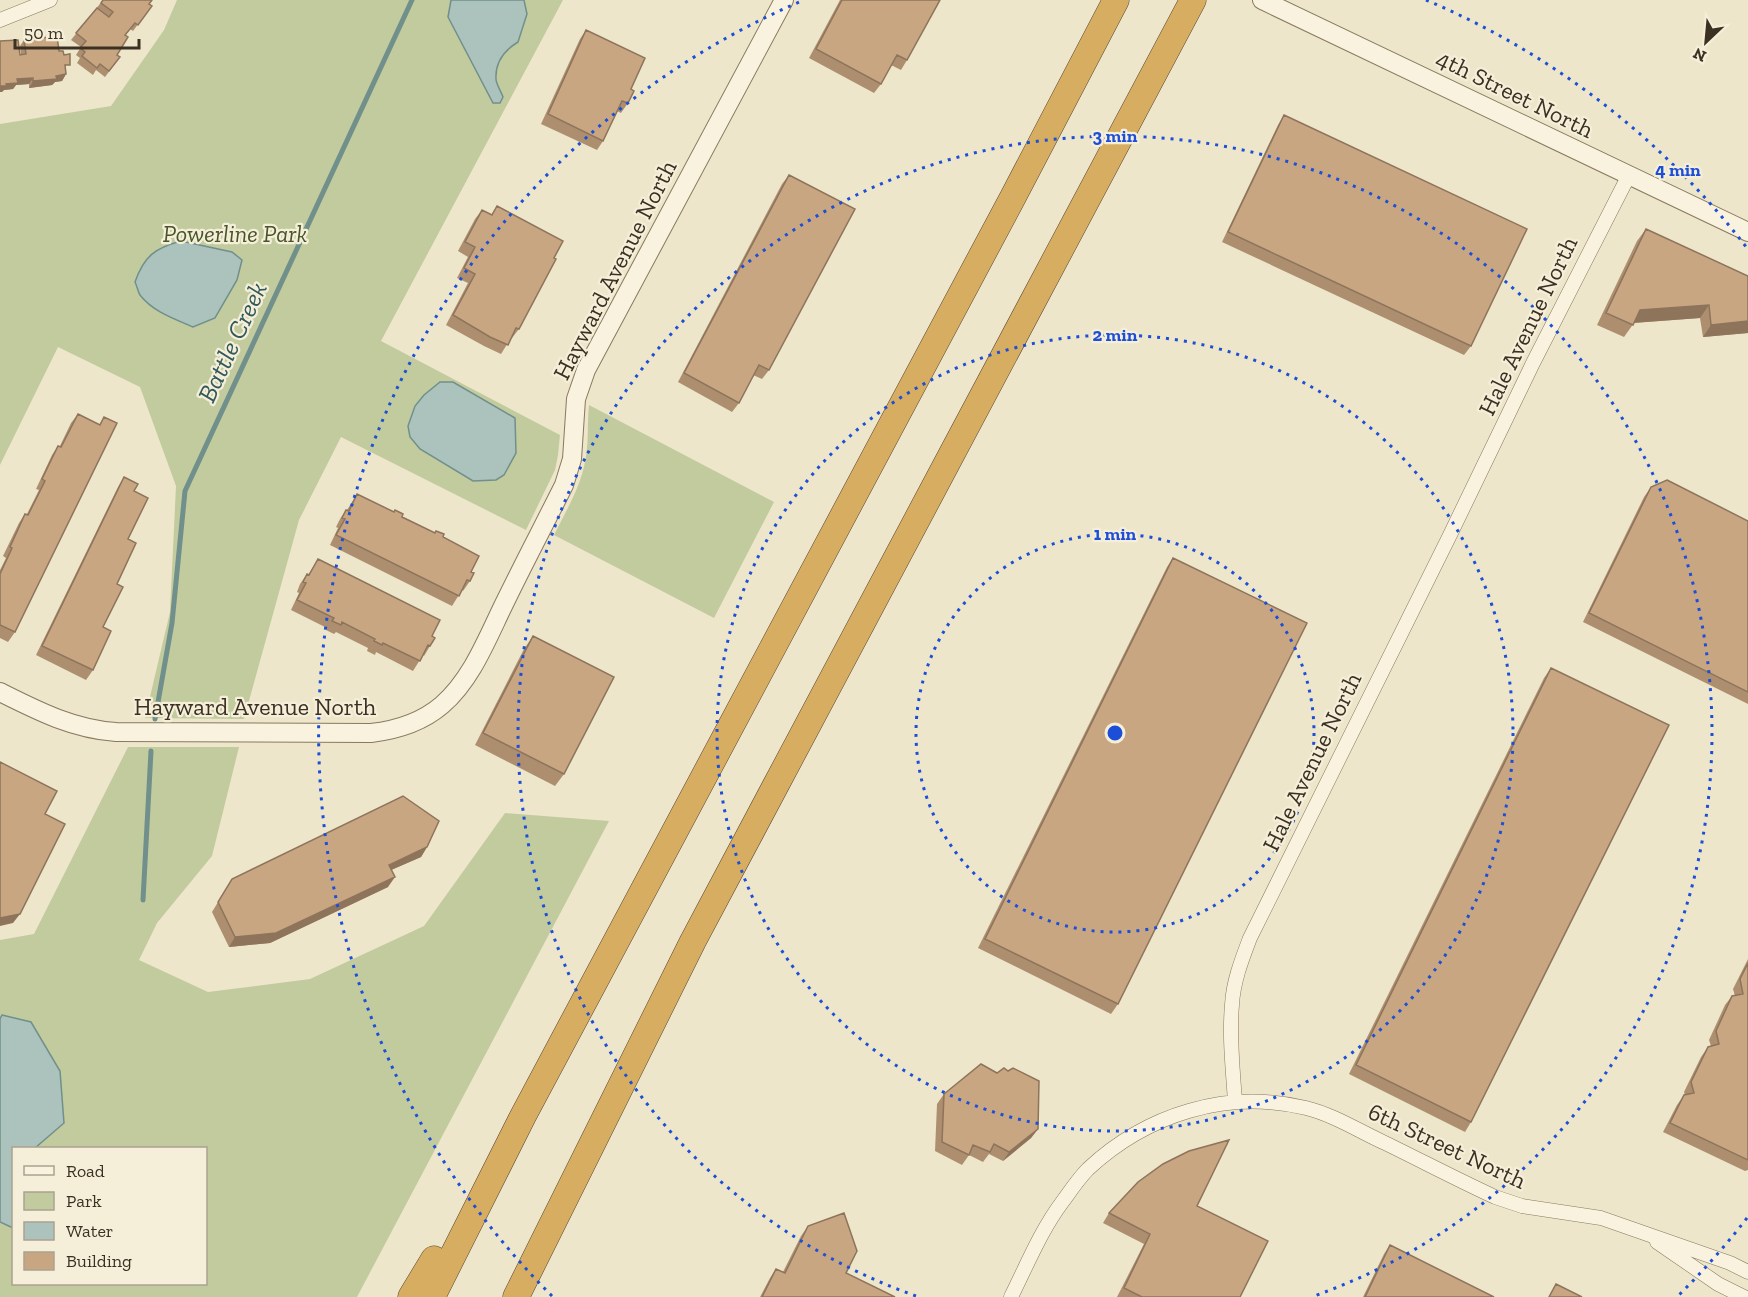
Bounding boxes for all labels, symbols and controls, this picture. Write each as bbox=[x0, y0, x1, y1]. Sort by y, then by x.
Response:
scale bar bbox=[15, 12, 140, 50]
north arrow bbox=[1676, 12, 1736, 72]
text: 50 m bbox=[24, 22, 64, 44]
street label: 4th Street North bbox=[1432, 43, 1599, 144]
text: N bbox=[1690, 44, 1709, 66]
text: 3 min bbox=[1093, 125, 1138, 147]
street label: Hayward Avenue North bbox=[547, 155, 683, 384]
text: 4 min bbox=[1655, 159, 1701, 181]
park label: Powerline Park bbox=[163, 219, 308, 248]
street label: Hale Avenue North bbox=[1472, 231, 1584, 420]
water label: Battle Creek bbox=[190, 277, 274, 407]
text: 2 min bbox=[1093, 324, 1138, 346]
text: 1 min bbox=[1094, 523, 1137, 545]
street label: Hale Avenue North bbox=[1256, 667, 1368, 856]
street label: Hayward Avenue North bbox=[134, 692, 377, 721]
centre of rings bbox=[1105, 723, 1125, 743]
street label: 6th Street North bbox=[1364, 1096, 1531, 1195]
legend bbox=[12, 1147, 207, 1285]
text: Road bbox=[66, 1160, 105, 1182]
text: Park bbox=[66, 1190, 102, 1212]
text: Water bbox=[66, 1220, 113, 1242]
text: Building bbox=[66, 1250, 132, 1272]

